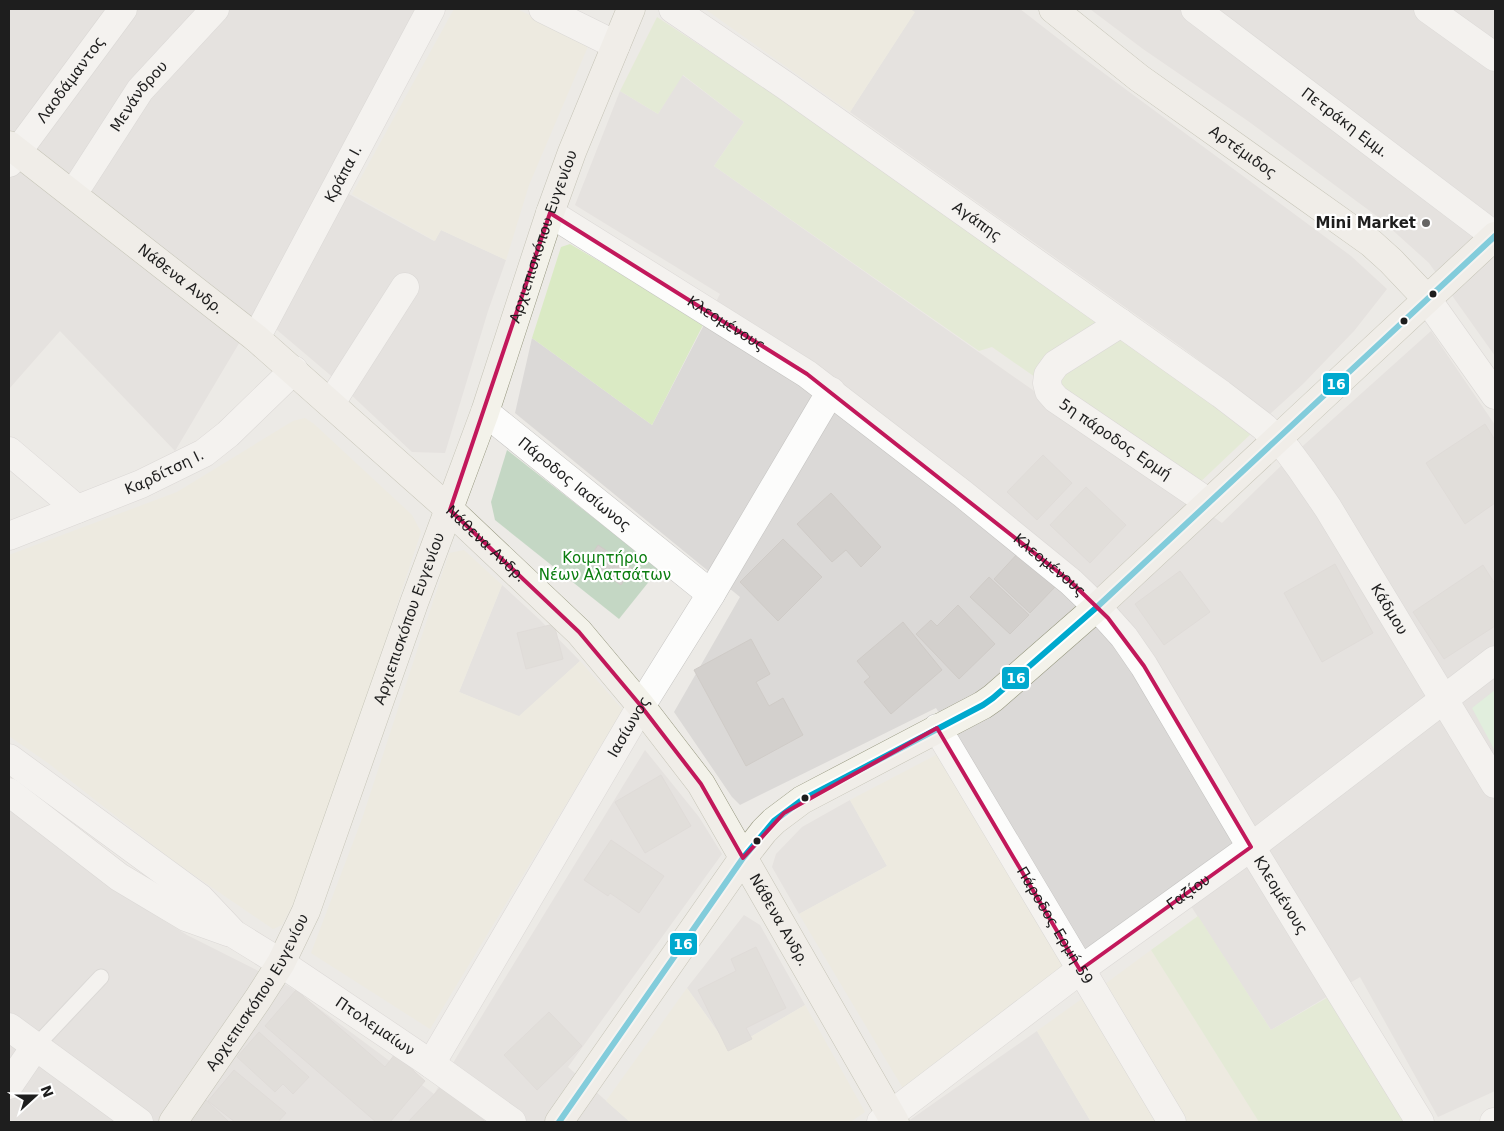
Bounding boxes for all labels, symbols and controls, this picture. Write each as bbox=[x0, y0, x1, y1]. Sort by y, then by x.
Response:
street label: Λαοδάμαντος bbox=[33, 33, 109, 126]
street label: Μενάνδρου bbox=[107, 57, 171, 135]
street label: Πετράκη Εμμ. bbox=[1298, 84, 1392, 161]
street label: Αρτέμιδος bbox=[1206, 122, 1280, 182]
street label: Κράπα Ι. bbox=[321, 142, 366, 205]
street label: Αρχιεπισκόπου Ευγενίου bbox=[506, 148, 581, 325]
street label: Αγάπης bbox=[949, 198, 1005, 245]
place label: Mini Market bbox=[1316, 214, 1416, 232]
marker: Mini Market bbox=[1420, 217, 1432, 229]
street label: Νάθενα Ανδρ. bbox=[134, 240, 227, 318]
unlabelled marker bbox=[1428, 289, 1438, 299]
street label: Κλεομένους bbox=[684, 292, 769, 355]
unlabelled marker bbox=[1399, 316, 1409, 326]
line badge: 16 bbox=[1322, 372, 1350, 396]
text: 16 bbox=[1326, 376, 1346, 392]
street label: 5η πάροδος Ερμή bbox=[1056, 395, 1175, 484]
street label: Πάροδος Ιασίωνος bbox=[515, 433, 635, 535]
street label: Καρδίτση Ι. bbox=[122, 445, 207, 498]
street label: Νάθενα Ανδρ. bbox=[442, 502, 530, 586]
street label: Αρχιεπισκόπου Ευγενίου bbox=[370, 530, 448, 707]
street label: Κλεομένους bbox=[1010, 530, 1089, 600]
park label: Κοιμητήριο Νέων Αλατσάτων bbox=[539, 549, 671, 584]
street label: Κάδμου bbox=[1367, 581, 1412, 638]
line badge: 16 bbox=[1001, 666, 1030, 690]
text: 16 bbox=[1006, 670, 1026, 686]
street label: Ιασίωνος bbox=[604, 693, 654, 761]
unlabelled marker bbox=[800, 793, 810, 803]
unlabelled marker bbox=[752, 836, 762, 846]
street label: Κλεομένους bbox=[1250, 853, 1312, 938]
street label: Πάροδος Ερμή 59 bbox=[1013, 863, 1097, 988]
street label: Γαζίου bbox=[1163, 870, 1214, 914]
street label: Νάθενα Ανδρ. bbox=[745, 871, 813, 969]
street label: Αρχιεπισκόπου Ευγενίου bbox=[202, 911, 312, 1074]
line badge: 16 bbox=[669, 932, 698, 956]
text: 16 bbox=[673, 936, 693, 952]
street label: Πτολεμαίων bbox=[332, 993, 418, 1060]
north arrow bbox=[10, 1071, 60, 1121]
text: N bbox=[38, 1083, 57, 1100]

